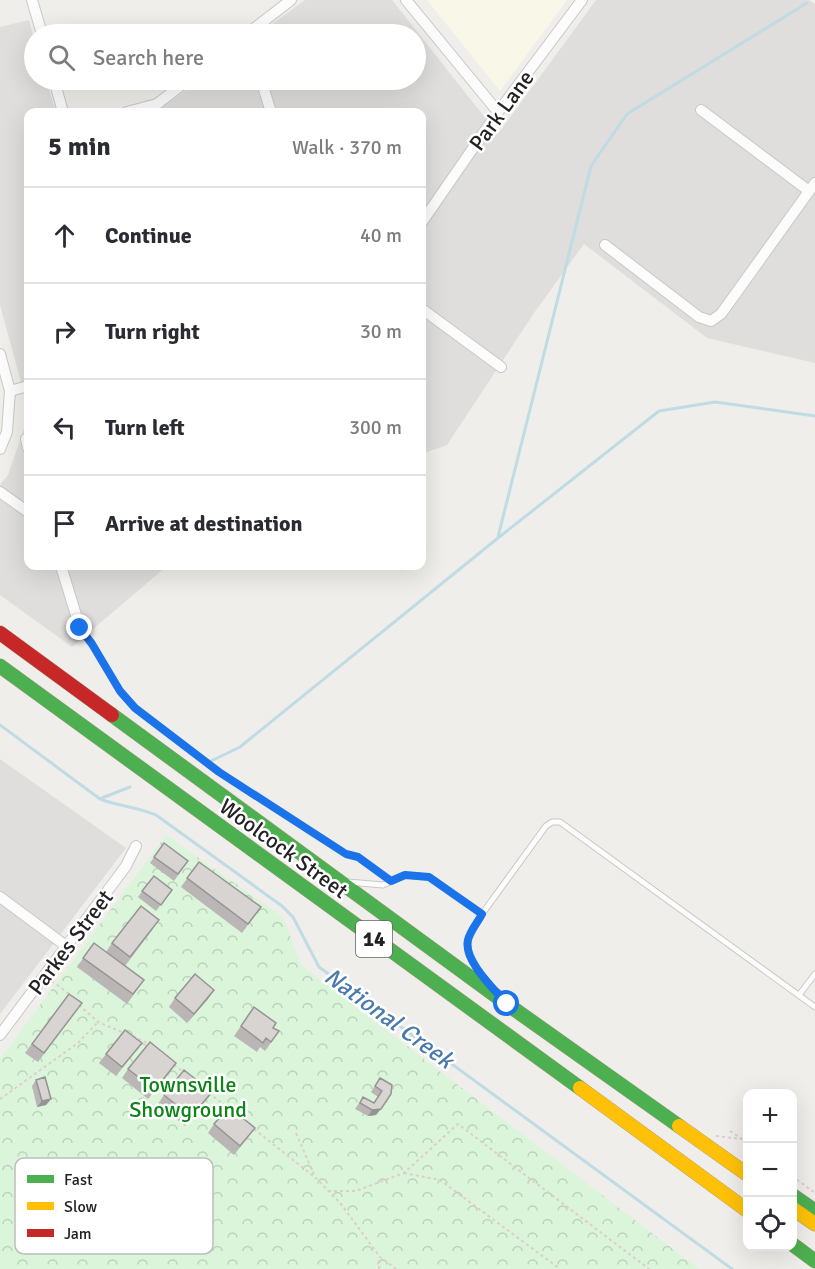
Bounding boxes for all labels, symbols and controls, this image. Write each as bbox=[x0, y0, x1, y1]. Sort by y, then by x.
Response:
search box bbox=[24, 24, 426, 90]
icon: search bbox=[45, 41, 78, 74]
text: Search here bbox=[93, 44, 204, 71]
street label: Park Lane bbox=[463, 65, 540, 156]
text: 5 min bbox=[48, 131, 111, 163]
text: Walk · 370 m bbox=[292, 135, 402, 160]
icon: ahead bbox=[48, 219, 81, 252]
text: Continue bbox=[105, 222, 192, 249]
text: 40 m bbox=[360, 223, 402, 248]
icon: right bbox=[48, 315, 81, 348]
text: Turn right bbox=[105, 318, 200, 345]
text: 30 m bbox=[360, 319, 402, 344]
icon: left bbox=[48, 411, 81, 444]
text: Turn left bbox=[105, 414, 185, 441]
text: 300 m bbox=[349, 415, 402, 440]
icon: arrive bbox=[48, 507, 81, 540]
text: Arrive at destination bbox=[105, 510, 302, 537]
route end bbox=[66, 614, 92, 640]
street label: Woolcock Street bbox=[214, 793, 353, 904]
street label: Parkes Street bbox=[22, 884, 119, 1000]
road number: 14 bbox=[356, 921, 392, 957]
water label: National Creek bbox=[319, 961, 461, 1076]
route start bbox=[493, 990, 519, 1016]
park label: Townsville Showground bbox=[129, 1071, 247, 1123]
map controls bbox=[743, 1089, 797, 1251]
button: + bbox=[743, 1089, 797, 1143]
button: − bbox=[743, 1143, 797, 1197]
legend bbox=[15, 1158, 213, 1254]
text: Fast bbox=[64, 1170, 93, 1190]
text: Slow bbox=[64, 1197, 98, 1217]
button: locate bbox=[743, 1197, 797, 1251]
text: Jam bbox=[64, 1224, 92, 1244]

